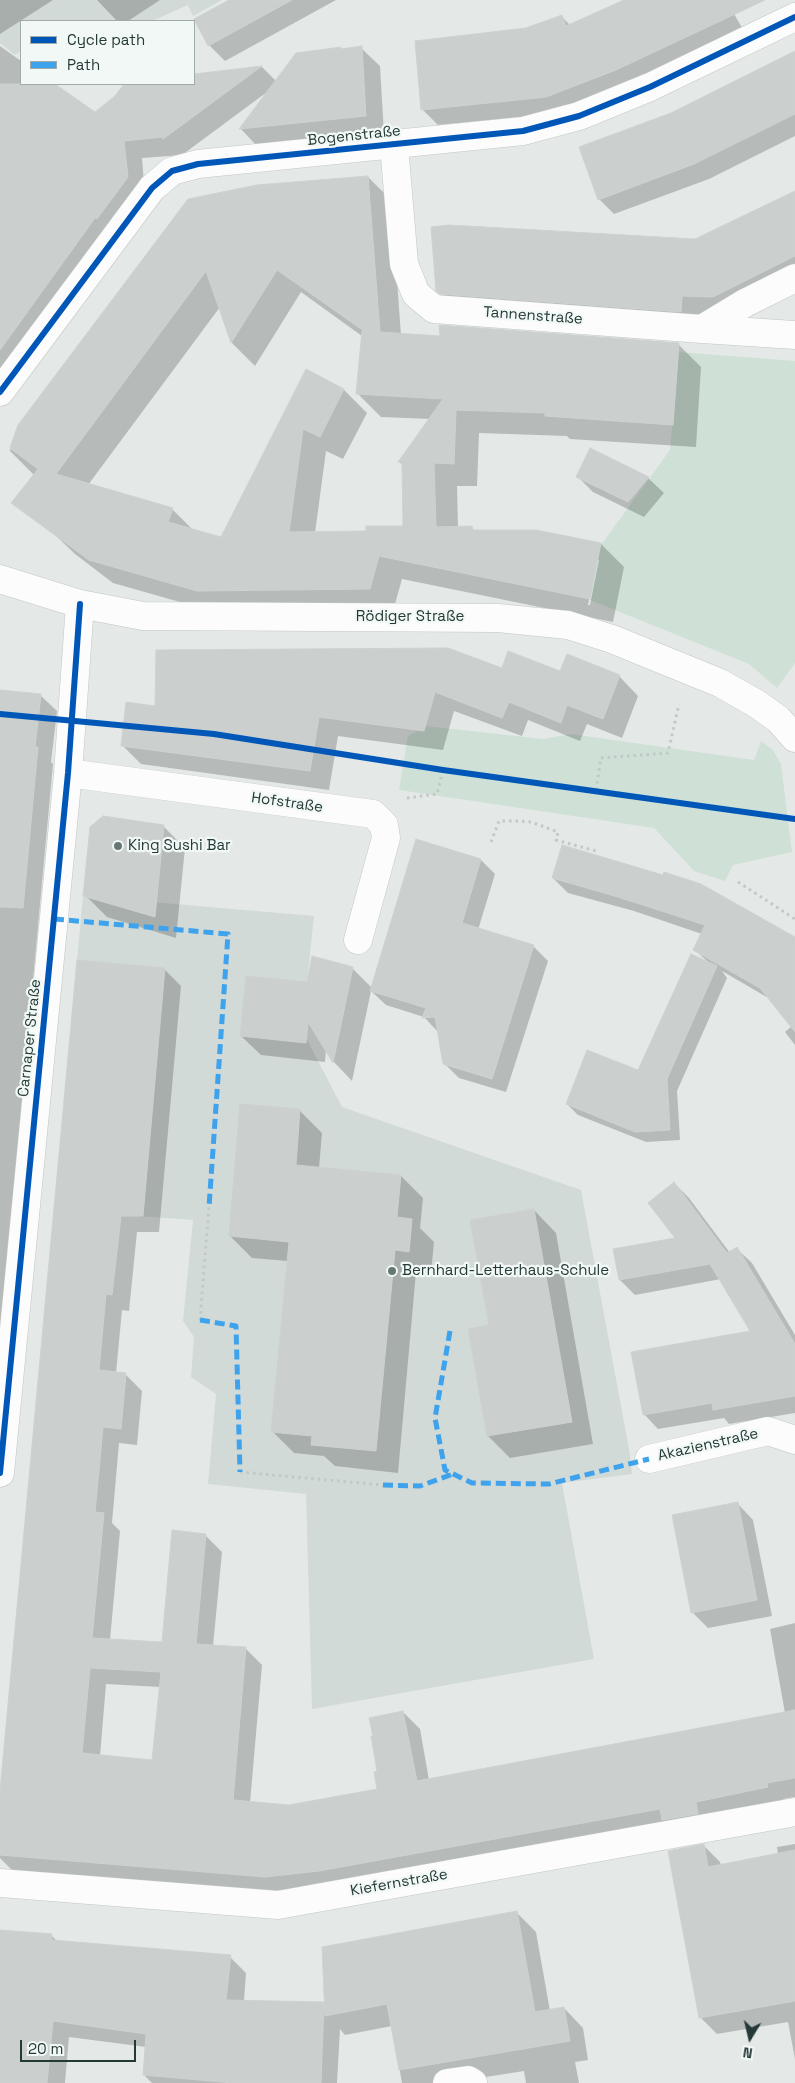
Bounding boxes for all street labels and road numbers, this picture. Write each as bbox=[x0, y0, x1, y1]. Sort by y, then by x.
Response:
street label: Bogenstraße bbox=[306, 122, 402, 150]
street label: Tannenstraße bbox=[483, 304, 583, 328]
street label: Rödiger Straße bbox=[356, 608, 464, 626]
street label: Hofstraße bbox=[250, 789, 324, 817]
street label: Carnaper Straße bbox=[15, 978, 45, 1098]
street label: Akazienstraße bbox=[656, 1425, 760, 1465]
street label: Kiefernstraße bbox=[349, 1866, 449, 1900]

